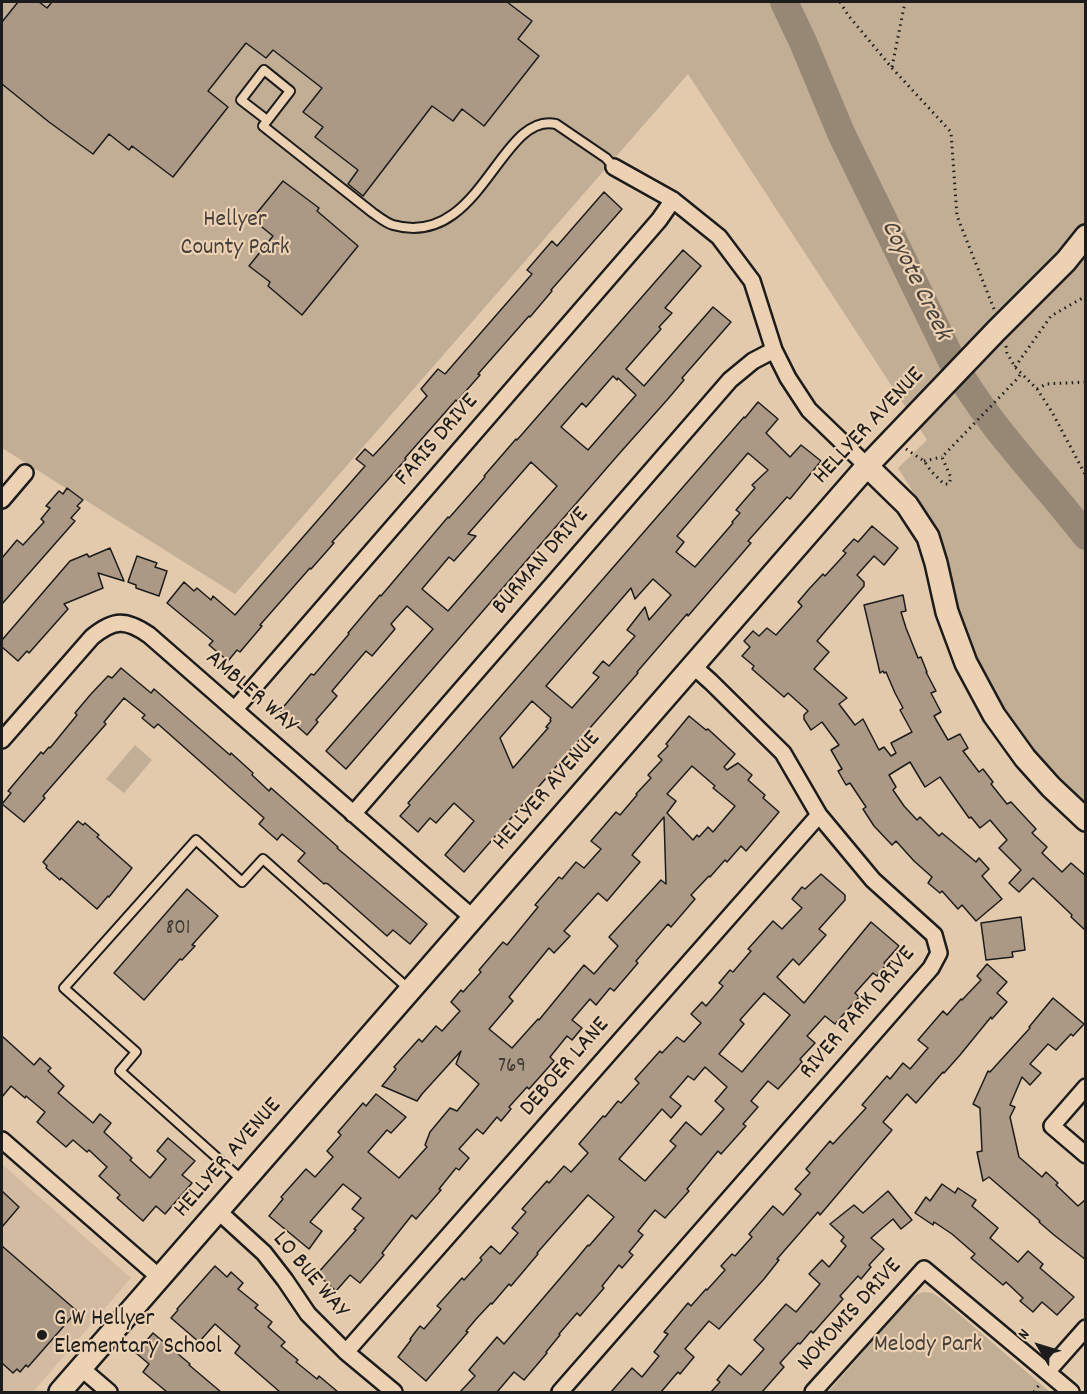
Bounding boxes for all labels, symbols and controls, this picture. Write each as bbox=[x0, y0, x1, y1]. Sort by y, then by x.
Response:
park label: Hellyer County Park bbox=[181, 208, 289, 264]
water label: Coyote Creek bbox=[872, 216, 956, 346]
street label: HELLYER AVENUE bbox=[808, 362, 932, 492]
street label: FARIS DRIVE bbox=[390, 389, 486, 493]
street label: BURMAN DRIVE bbox=[487, 502, 597, 622]
street label: AMBLER WAY bbox=[198, 645, 302, 741]
street label: HELLYER AVENUE bbox=[488, 726, 608, 858]
house number: 801 bbox=[166, 917, 190, 943]
street label: RIVER PARK DRIVE bbox=[795, 942, 923, 1086]
street label: DEBOER LANE bbox=[515, 1012, 617, 1124]
house number: 769 bbox=[498, 1055, 526, 1081]
street label: HELLYER AVENUE bbox=[169, 1093, 289, 1225]
street label: LO BUE WAY bbox=[265, 1227, 353, 1325]
street label: NOKOMIS DRIVE bbox=[793, 1254, 909, 1378]
place label: G W Hellyer Elementary School bbox=[54, 1307, 222, 1363]
north arrow bbox=[1009, 1316, 1069, 1376]
text: N bbox=[1013, 1324, 1036, 1345]
marker: G W Hellyer Elementary School bbox=[35, 1328, 49, 1342]
park label: Melody Park bbox=[874, 1333, 982, 1361]

